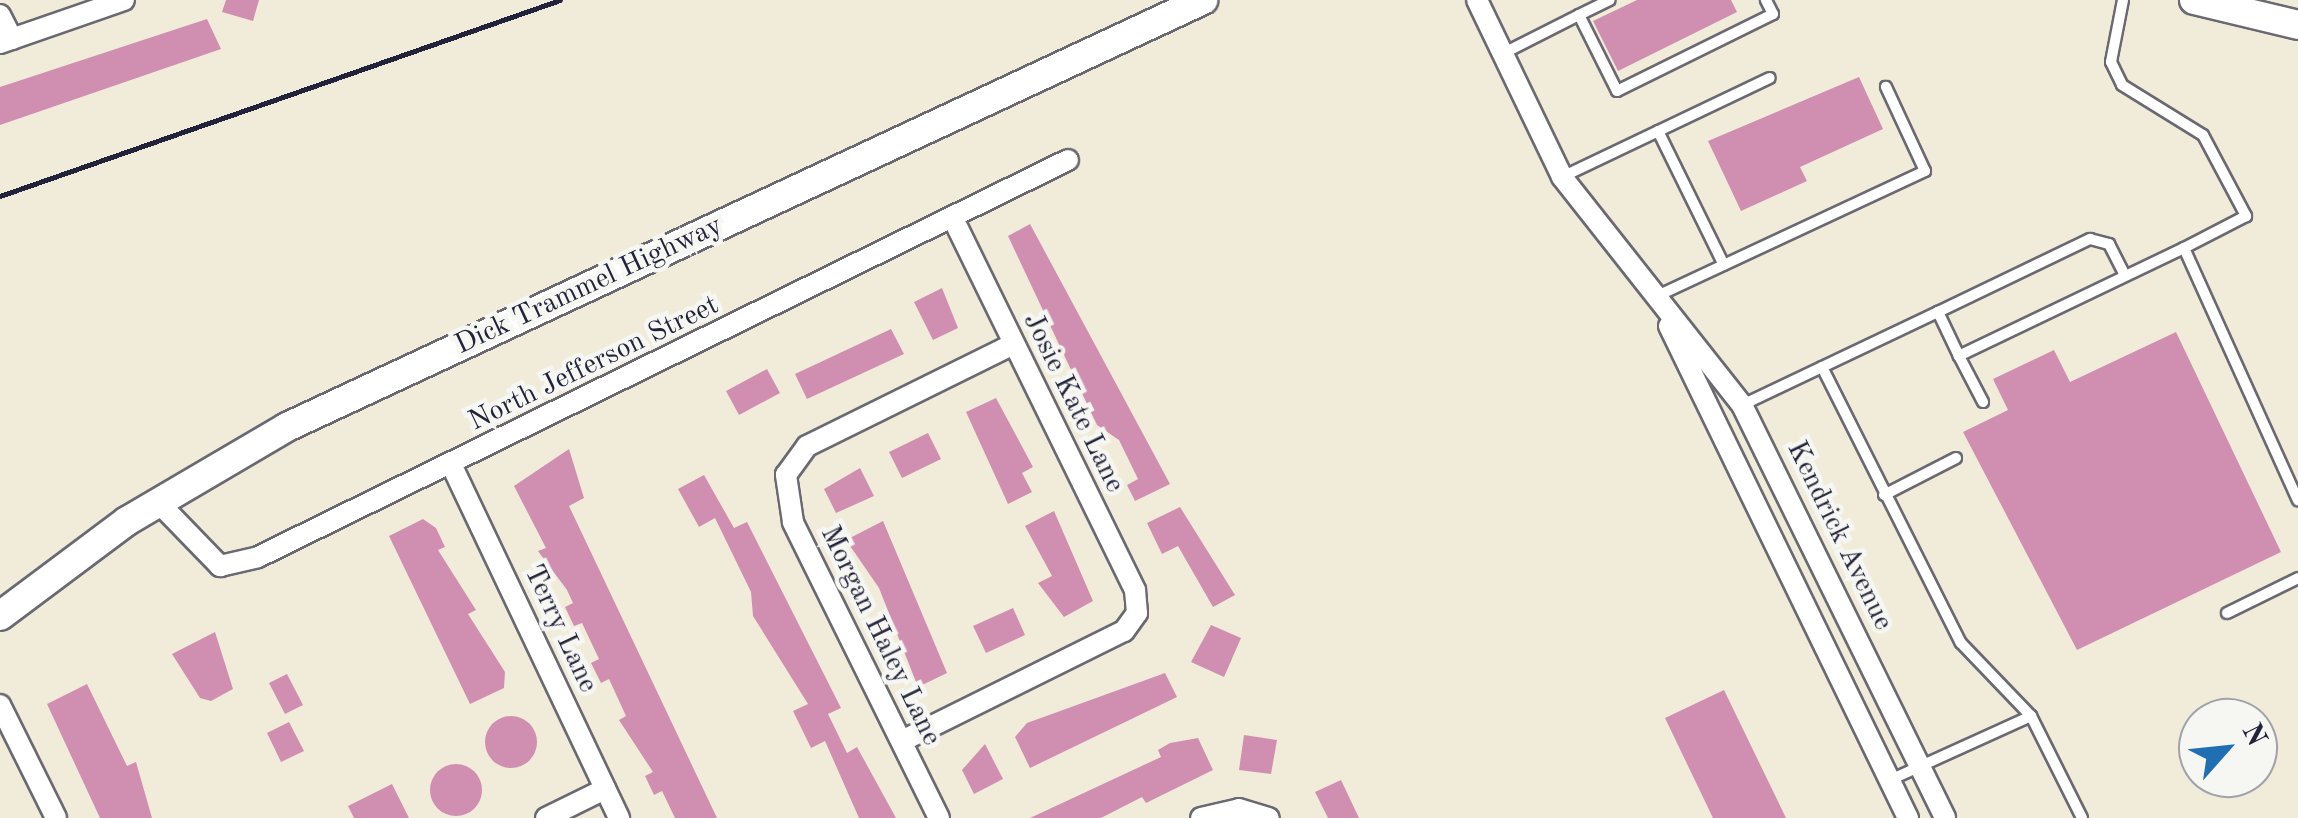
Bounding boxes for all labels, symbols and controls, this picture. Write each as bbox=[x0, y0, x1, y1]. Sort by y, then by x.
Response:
street label: Dick Trammel Highway bbox=[450, 209, 728, 363]
street label: North Jefferson Street bbox=[464, 289, 724, 439]
street label: Josie Kate Lane bbox=[1015, 308, 1131, 498]
street label: Kendrick Avenue bbox=[1779, 436, 1899, 636]
street label: Morgan Haley Lane bbox=[812, 521, 948, 751]
street label: Terry Lane bbox=[516, 560, 604, 698]
north arrow bbox=[2178, 698, 2278, 798]
text: N bbox=[2236, 719, 2270, 751]

